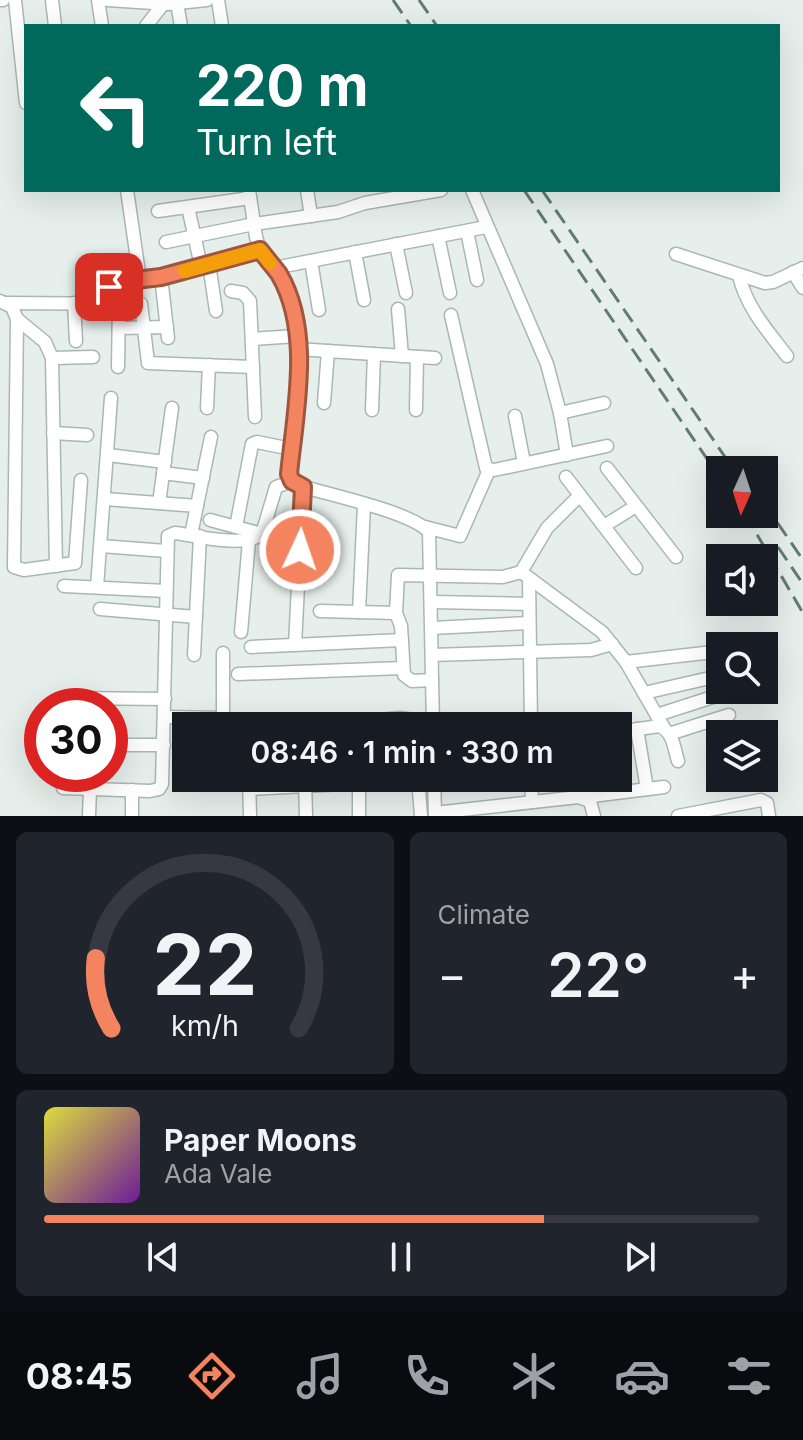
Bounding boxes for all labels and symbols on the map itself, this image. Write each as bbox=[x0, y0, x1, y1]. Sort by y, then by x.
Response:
pin bbox=[75, 253, 143, 321]
north arrow bbox=[706, 456, 778, 528]
position arrow bbox=[258, 508, 342, 592]
speed limit sign: 30 bbox=[24, 688, 128, 792]

